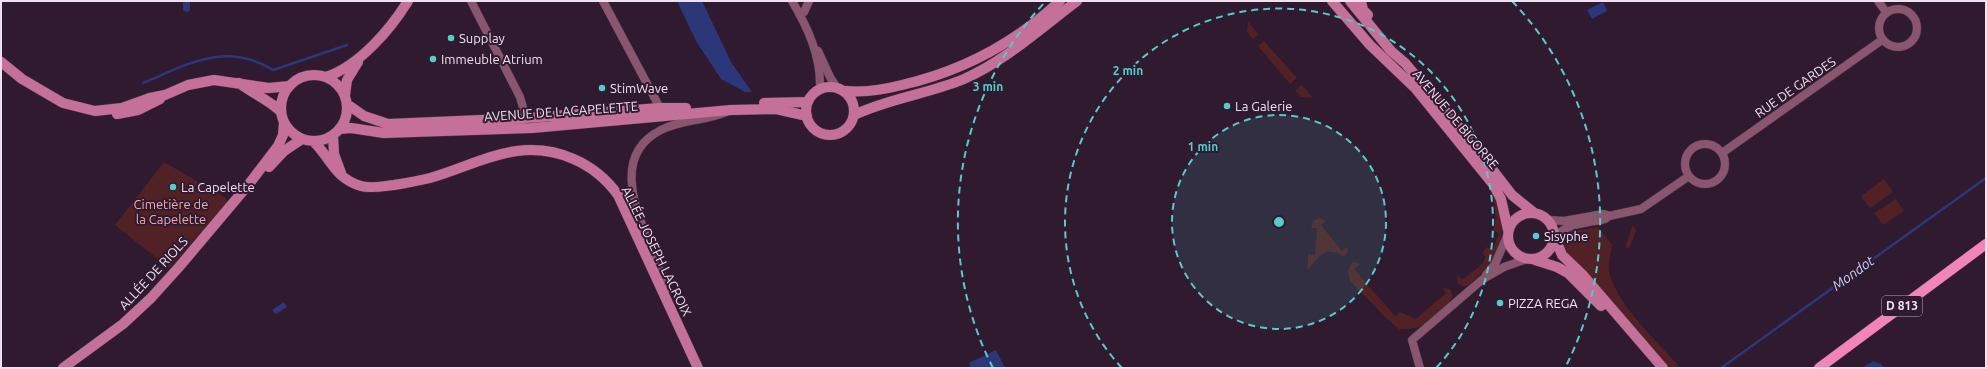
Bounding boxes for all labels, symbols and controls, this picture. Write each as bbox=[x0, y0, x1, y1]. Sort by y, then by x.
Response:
place label: Supplay bbox=[459, 31, 505, 45]
marker: Supplay bbox=[446, 33, 456, 43]
place label: Immeuble Atrium bbox=[441, 52, 543, 66]
marker: Immeuble Atrium bbox=[428, 54, 438, 64]
street label: RUE DE GARDES bbox=[1752, 54, 1838, 120]
text: 2 min bbox=[1113, 64, 1143, 77]
street label: AVENUE DE BIGORRE bbox=[1410, 67, 1502, 171]
text: 3 min bbox=[973, 80, 1003, 93]
place label: StimWave bbox=[610, 81, 668, 95]
marker: StimWave bbox=[597, 83, 607, 93]
street label: AVENUE DE LACAPELETTE bbox=[484, 99, 638, 123]
place label: La Galerie bbox=[1235, 99, 1292, 113]
marker: La Galerie bbox=[1222, 101, 1232, 111]
text: 1 min bbox=[1188, 140, 1218, 153]
place label: La Capelette bbox=[181, 180, 255, 194]
marker: La Capelette bbox=[168, 182, 178, 192]
street label: ALLÉE JOSEPH LACROIX bbox=[619, 183, 695, 318]
park label: Cimetière de la Capelette bbox=[134, 197, 208, 226]
centre of rings bbox=[1272, 215, 1286, 229]
place label: Sisyphe bbox=[1544, 229, 1588, 243]
marker: Sisyphe bbox=[1531, 231, 1541, 241]
street label: ALLÉE DE RIOLS bbox=[115, 233, 190, 312]
water label: Mondot bbox=[1829, 252, 1878, 294]
place label: PIZZA REGA bbox=[1508, 296, 1578, 310]
road number: D 813 bbox=[1882, 296, 1922, 316]
marker: PIZZA REGA bbox=[1495, 298, 1505, 308]

